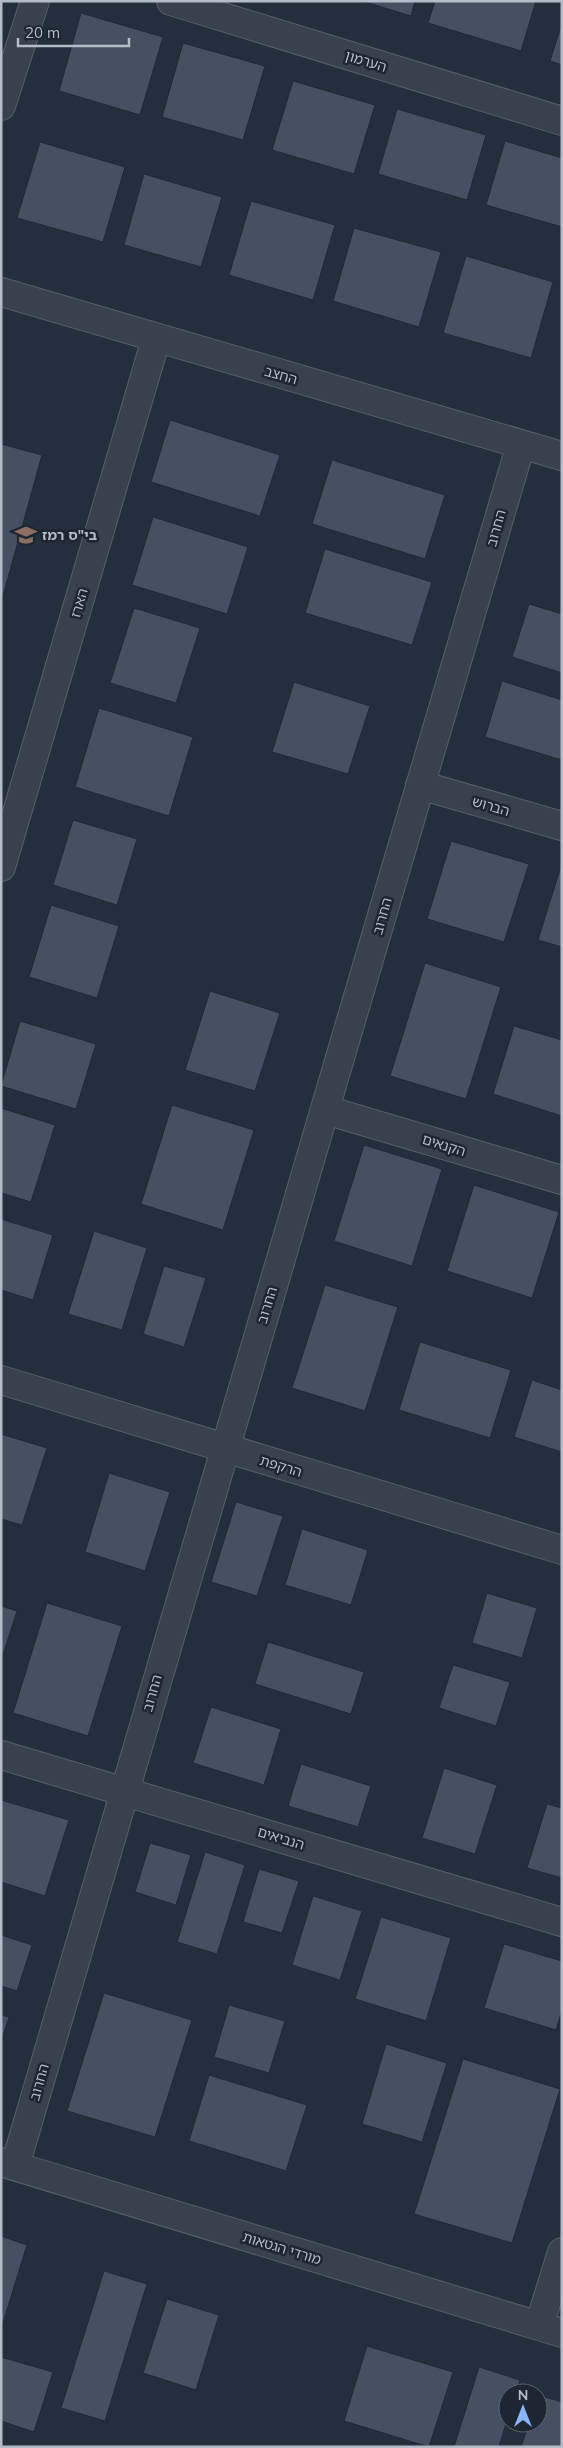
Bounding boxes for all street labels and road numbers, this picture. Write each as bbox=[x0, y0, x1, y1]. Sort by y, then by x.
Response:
street label: הערמון bbox=[343, 46, 389, 76]
street label: החצב bbox=[262, 362, 300, 388]
street label: החרוב bbox=[482, 507, 510, 549]
street label: הארז bbox=[66, 586, 92, 620]
street label: הברוש bbox=[470, 792, 512, 820]
street label: החרוב bbox=[368, 895, 396, 937]
street label: הקנאים bbox=[420, 1130, 468, 1160]
street label: החרוב bbox=[253, 1284, 281, 1326]
street label: הרקפת bbox=[258, 1451, 304, 1481]
street label: החרוב bbox=[138, 1672, 166, 1714]
street label: הנביאים bbox=[255, 1822, 307, 1854]
street label: החרוב bbox=[25, 2061, 53, 2103]
street label: מורדי הגטאות bbox=[241, 2228, 323, 2268]

